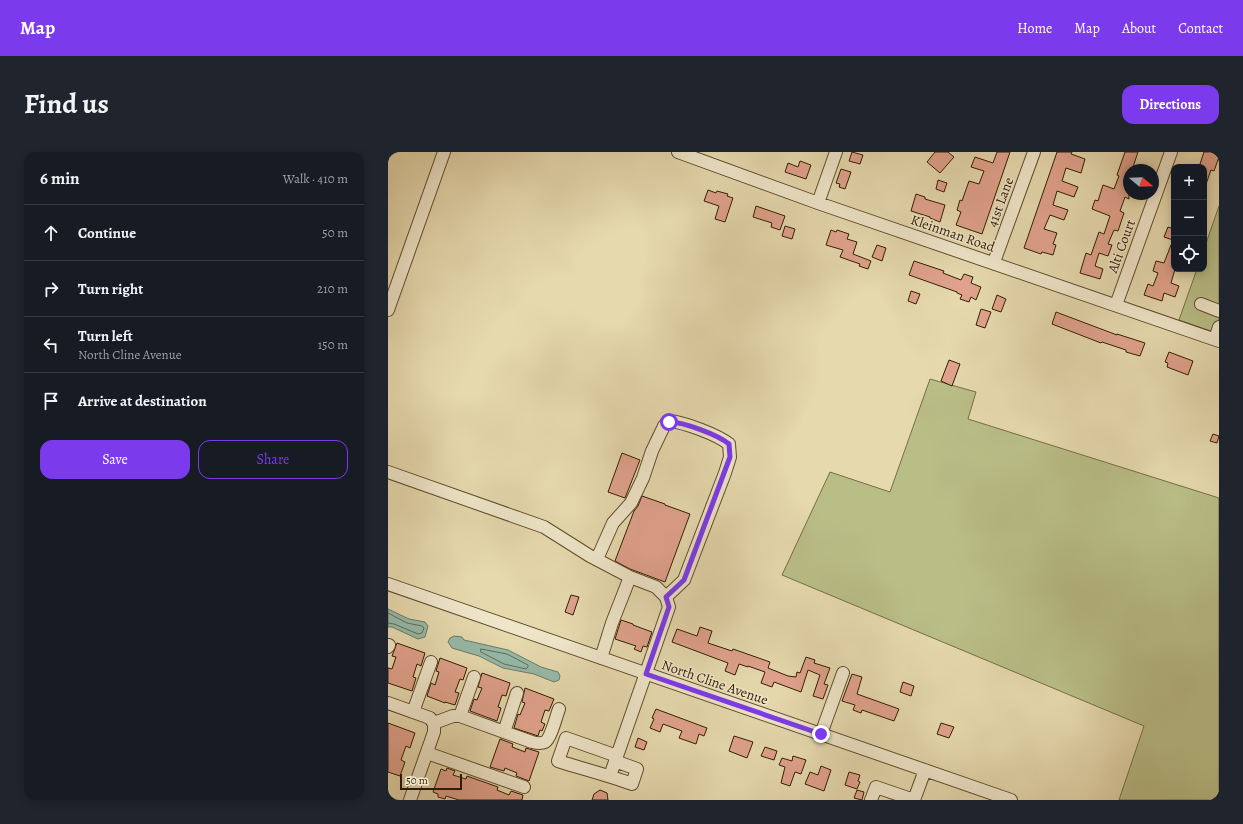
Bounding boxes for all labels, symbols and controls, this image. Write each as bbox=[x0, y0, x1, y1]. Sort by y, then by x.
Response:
text: Map bbox=[20, 15, 55, 41]
text: Home bbox=[1017, 19, 1052, 38]
text: Map bbox=[1074, 19, 1100, 38]
text: About bbox=[1122, 19, 1156, 38]
text: Contact bbox=[1178, 19, 1223, 38]
text: Find us bbox=[24, 85, 109, 123]
button: Directions bbox=[1122, 85, 1219, 124]
north arrow bbox=[1123, 164, 1159, 200]
map controls bbox=[1171, 164, 1207, 272]
button: + bbox=[1171, 164, 1207, 200]
text: 6 min bbox=[40, 167, 80, 190]
text: Walk · 410 m bbox=[283, 170, 348, 187]
street label: 41st Lane bbox=[983, 175, 1018, 230]
button: − bbox=[1171, 200, 1207, 236]
street label: Kleinman Road bbox=[908, 210, 998, 257]
street label: Alti Court bbox=[1103, 216, 1140, 277]
icon: ahead bbox=[40, 222, 62, 244]
text: Continue bbox=[78, 223, 136, 243]
text: 50 m bbox=[322, 224, 348, 241]
button: locate bbox=[1171, 236, 1207, 272]
icon: right bbox=[40, 278, 62, 300]
text: Turn right bbox=[78, 279, 143, 299]
text: 210 m bbox=[317, 280, 348, 297]
text: Turn left bbox=[78, 326, 133, 346]
icon: left bbox=[40, 334, 62, 356]
text: 150 m bbox=[318, 336, 348, 353]
text: North Cline Avenue bbox=[78, 346, 182, 363]
icon: arrive bbox=[40, 390, 62, 412]
text: Arrive at destination bbox=[78, 391, 207, 411]
route start bbox=[660, 413, 678, 431]
button: Save bbox=[40, 440, 190, 479]
button: Share bbox=[198, 440, 348, 479]
street label: North Cline Avenue bbox=[659, 655, 771, 710]
route end bbox=[812, 725, 830, 743]
scale bar bbox=[400, 772, 462, 791]
text: 50 m bbox=[406, 773, 428, 788]

